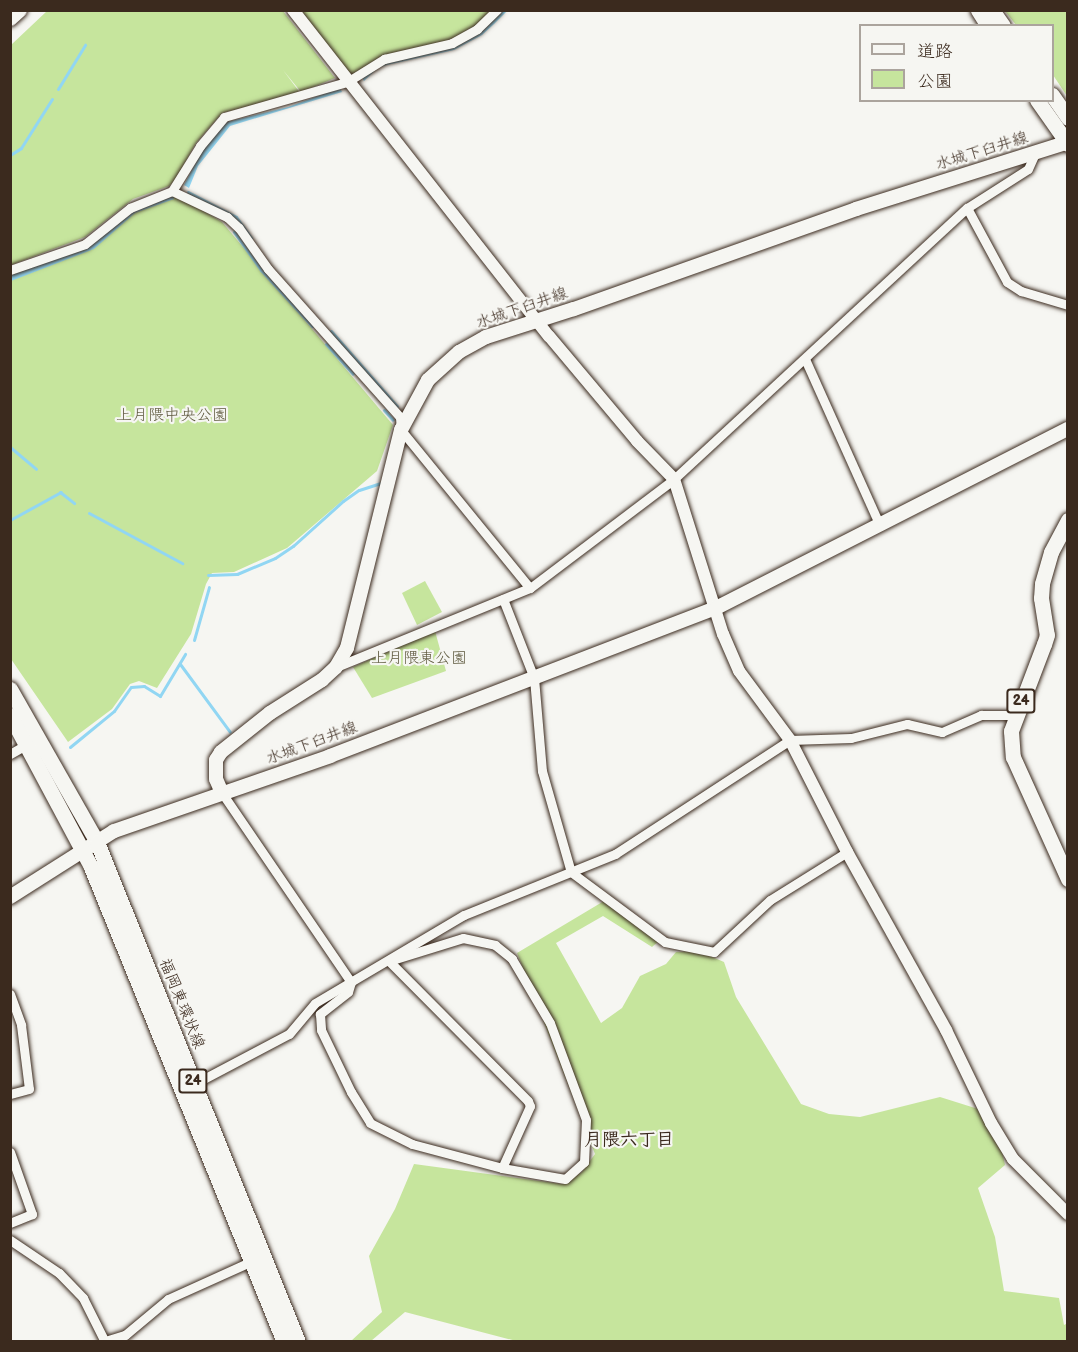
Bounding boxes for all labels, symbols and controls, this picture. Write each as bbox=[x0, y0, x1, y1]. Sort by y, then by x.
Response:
legend bbox=[859, 24, 1054, 102]
text: 道路 bbox=[917, 41, 953, 62]
text: 公園 bbox=[917, 71, 953, 92]
street label: 水城下臼井線 bbox=[933, 129, 1031, 175]
street label: 水城下臼井線 bbox=[473, 284, 571, 334]
park label: 上月隈中央公園 bbox=[116, 406, 228, 426]
park label: 上月隈東公園 bbox=[371, 649, 467, 669]
road number: 24 bbox=[1006, 689, 1036, 713]
street label: 水城下臼井線 bbox=[264, 719, 360, 769]
street label: 福岡東環状線 bbox=[154, 956, 208, 1052]
road number: 24 bbox=[178, 1069, 208, 1093]
district label: 月隈六丁目 bbox=[584, 1129, 674, 1151]

